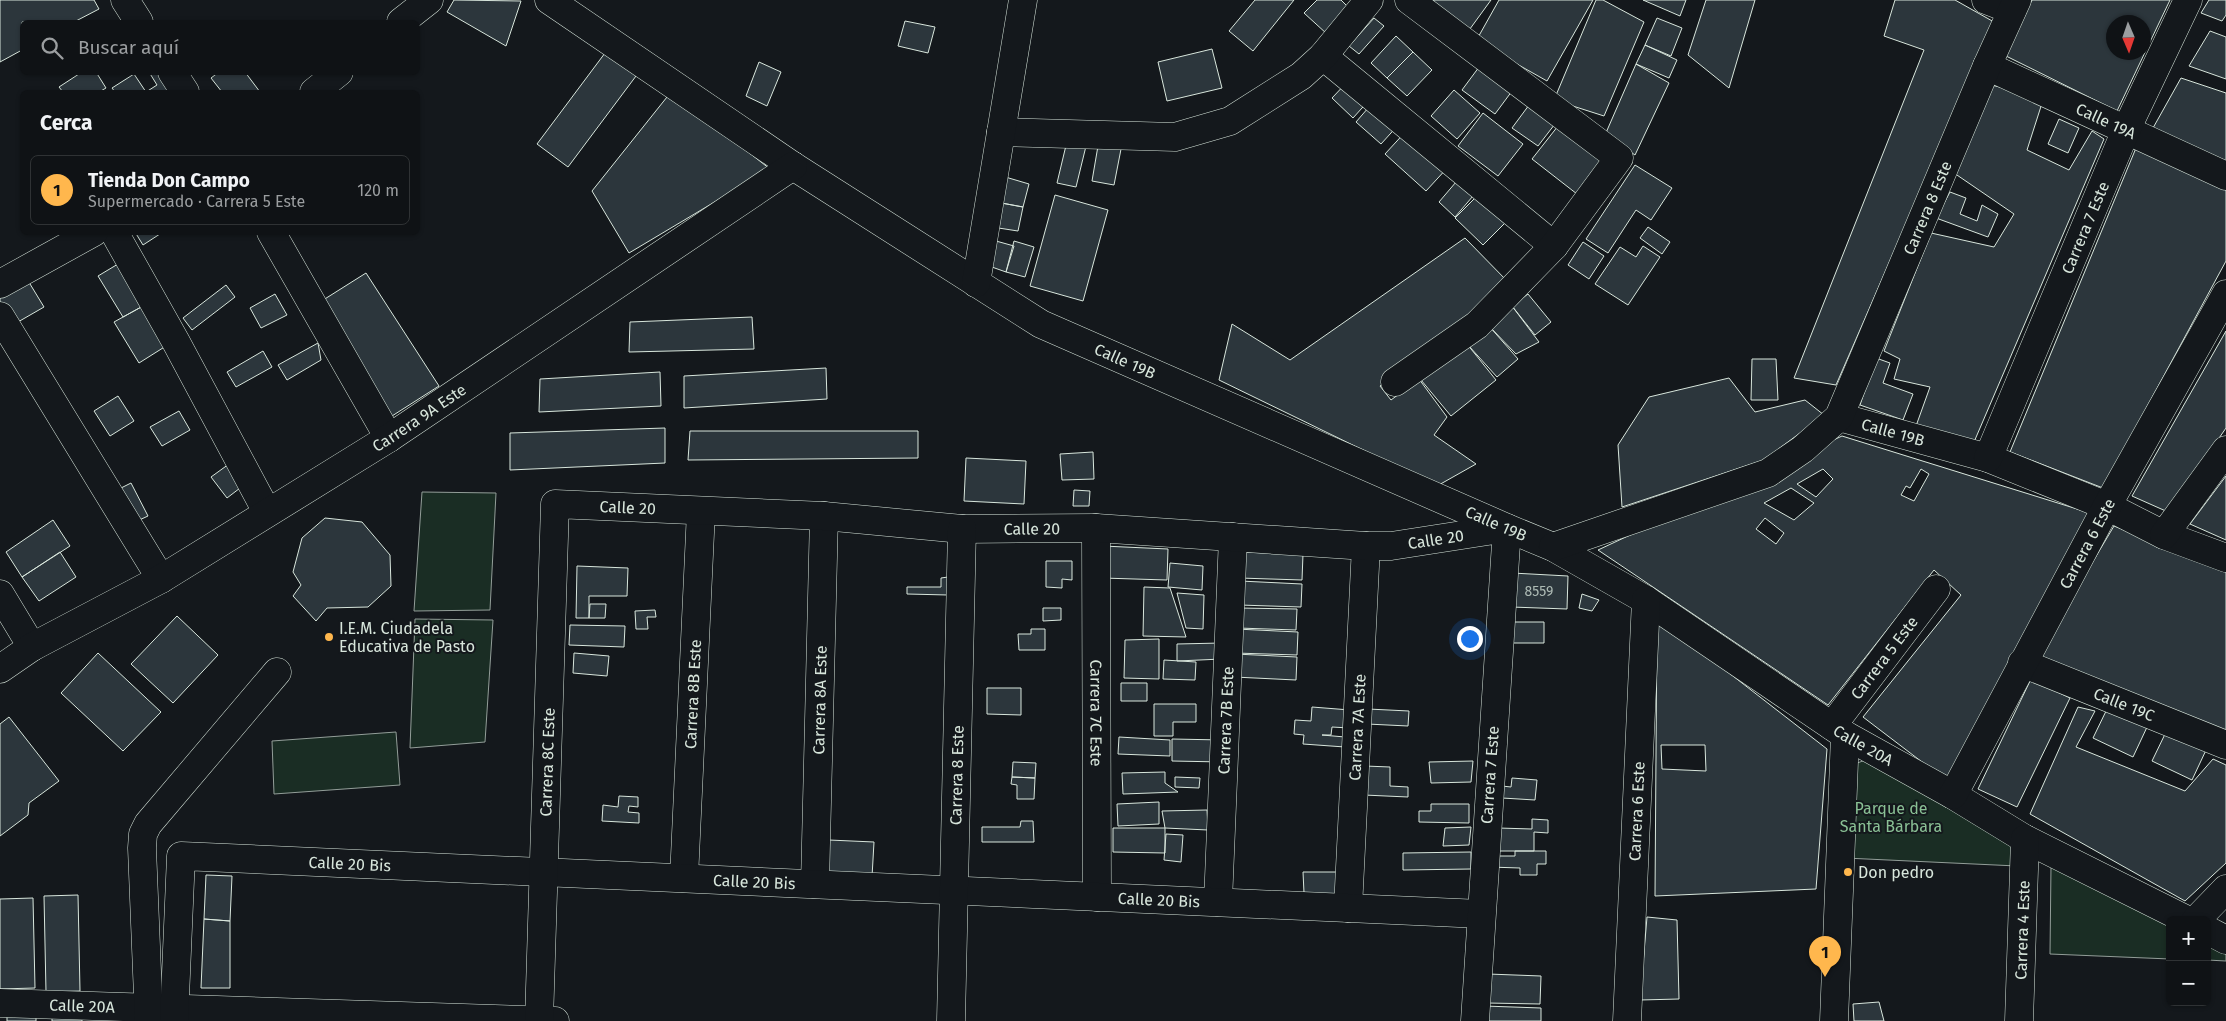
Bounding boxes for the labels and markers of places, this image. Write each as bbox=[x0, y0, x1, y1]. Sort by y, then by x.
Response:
place label: I.E.M. Ciudadela Educativa de Pasto bbox=[339, 619, 475, 656]
marker: I.E.M. Ciudadela Educativa de Pasto bbox=[323, 631, 335, 643]
place label: Don pedro bbox=[1858, 863, 1934, 882]
marker: Don pedro bbox=[1842, 866, 1854, 878]
pin: 1 bbox=[1809, 936, 1841, 977]

